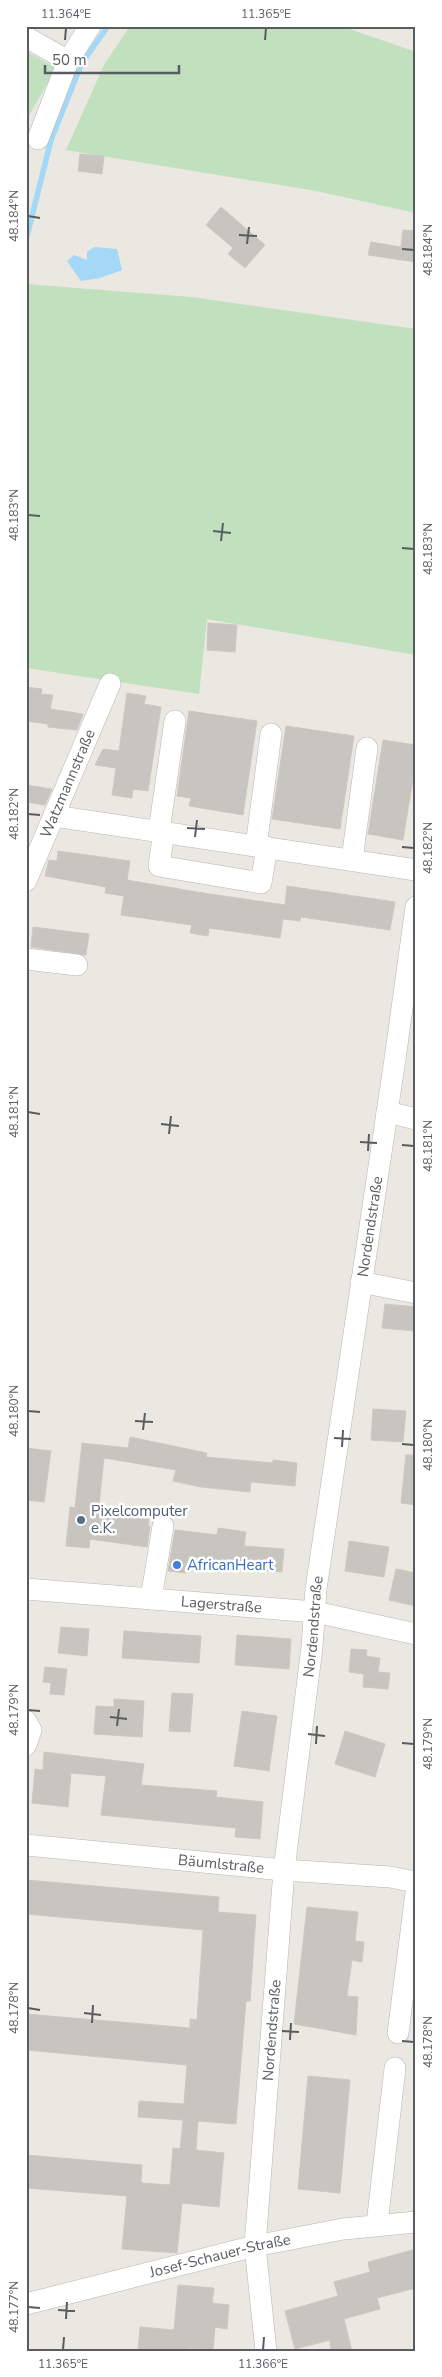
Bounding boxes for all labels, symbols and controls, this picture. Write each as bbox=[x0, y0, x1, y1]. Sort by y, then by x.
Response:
text: 11.364°E bbox=[41, 6, 91, 22]
text: 11.365°E bbox=[241, 6, 291, 22]
scale bar bbox=[45, 42, 179, 74]
text: 50 m bbox=[52, 50, 87, 70]
text: 48.184°N bbox=[6, 190, 22, 242]
text: 48.184°N bbox=[420, 224, 436, 276]
text: 48.183°N bbox=[6, 489, 22, 541]
text: 48.183°N bbox=[420, 523, 436, 575]
street label: Watzmannstraße bbox=[36, 726, 100, 841]
text: 48.182°N bbox=[6, 788, 22, 840]
text: 48.182°N bbox=[420, 822, 436, 874]
text: 48.181°N bbox=[6, 1086, 22, 1138]
text: 48.181°N bbox=[420, 1120, 436, 1172]
street label: Nordendstraße bbox=[353, 1175, 387, 1278]
text: 48.180°N bbox=[6, 1385, 22, 1437]
text: 48.180°N bbox=[420, 1419, 436, 1471]
place label: Pixelcomputer e.K. bbox=[91, 1501, 188, 1538]
marker: Pixelcomputer e.K. bbox=[75, 1514, 87, 1526]
place label: AfricanHeart bbox=[187, 1555, 274, 1575]
marker: AfricanHeart bbox=[171, 1559, 183, 1571]
street label: Nordendstraße bbox=[298, 1574, 328, 1678]
street label: Lagerstraße bbox=[180, 1591, 263, 1618]
text: 48.179°N bbox=[6, 1684, 22, 1736]
text: 48.179°N bbox=[420, 1718, 436, 1770]
street label: Bäumlstraße bbox=[177, 1850, 265, 1878]
street label: Nordendstraße bbox=[258, 1979, 286, 2082]
text: 48.178°N bbox=[6, 1982, 22, 2034]
text: 48.178°N bbox=[420, 2016, 436, 2068]
street label: Josef-Schauer-Straße bbox=[146, 2229, 292, 2283]
text: 48.177°N bbox=[6, 2281, 22, 2333]
text: 11.365°E bbox=[38, 2356, 88, 2372]
text: 11.366°E bbox=[238, 2356, 288, 2372]

